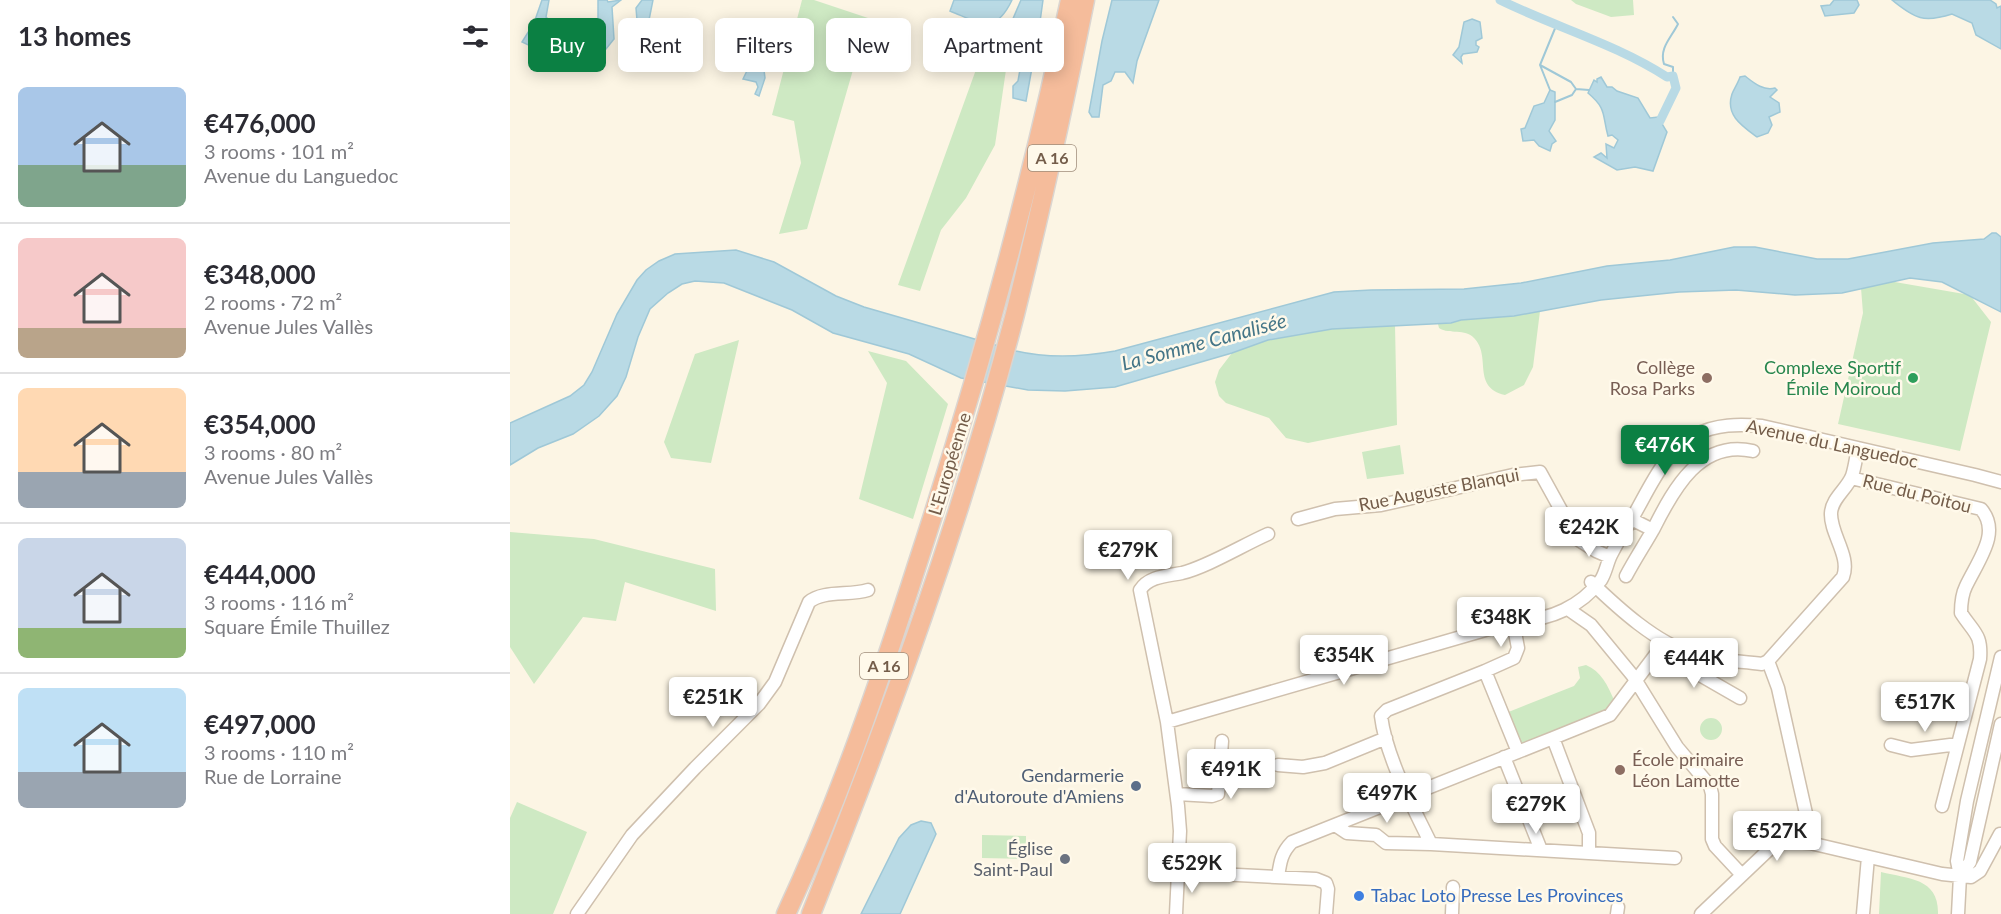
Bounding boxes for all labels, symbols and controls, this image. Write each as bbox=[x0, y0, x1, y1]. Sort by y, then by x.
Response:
chip: Buy bbox=[528, 18, 606, 72]
chip: Rent bbox=[618, 18, 703, 72]
chip: Filters bbox=[715, 18, 814, 72]
chip: New bbox=[826, 18, 911, 72]
chip: Apartment bbox=[923, 18, 1064, 72]
text: 13 homes bbox=[18, 20, 131, 52]
icon: filters bbox=[459, 20, 492, 53]
text: €476,000 bbox=[204, 107, 316, 139]
icon: home bbox=[66, 111, 138, 183]
text: 3 rooms · 101 m² bbox=[204, 139, 354, 163]
road number: A 16 bbox=[1028, 145, 1076, 171]
text: Avenue du Languedoc bbox=[204, 163, 398, 187]
text: €348,000 bbox=[204, 258, 316, 290]
icon: home bbox=[66, 262, 138, 334]
text: 2 rooms · 72 m² bbox=[204, 290, 342, 314]
water label: La Somme Canalisée bbox=[1119, 307, 1289, 375]
text: Avenue Jules Vallès bbox=[204, 314, 373, 338]
place label: Collège Rosa Parks bbox=[1610, 356, 1695, 399]
place label: Complexe Sportif Émile Moiroud bbox=[1764, 356, 1902, 399]
marker: Collège Rosa Parks bbox=[1700, 371, 1714, 385]
marker: Complexe Sportif Émile Moiroud bbox=[1906, 371, 1920, 385]
text: €354,000 bbox=[204, 408, 316, 440]
street label: L'Européenne bbox=[923, 410, 975, 518]
icon: home bbox=[66, 412, 138, 484]
street label: Avenue du Languedoc bbox=[1744, 414, 1920, 472]
pin: €476K bbox=[1623, 425, 1707, 476]
text: €476K bbox=[1635, 432, 1695, 456]
text: 3 rooms · 80 m² bbox=[204, 440, 342, 464]
street label: Rue Auguste Blanqui bbox=[1357, 463, 1521, 515]
text: Avenue Jules Vallès bbox=[204, 464, 373, 488]
street label: Rue du Poitou bbox=[1861, 469, 1974, 517]
pin: €242K bbox=[1547, 507, 1631, 558]
text: €242K bbox=[1559, 514, 1619, 538]
pin: €279K bbox=[1086, 530, 1170, 581]
text: €279K bbox=[1098, 537, 1158, 561]
text: €444,000 bbox=[204, 558, 316, 590]
icon: home bbox=[66, 562, 138, 634]
text: 3 rooms · 116 m² bbox=[204, 590, 354, 614]
pin: €348K bbox=[1459, 597, 1543, 648]
text: €348K bbox=[1471, 604, 1531, 628]
text: Square Émile Thuillez bbox=[204, 614, 390, 638]
pin: €354K bbox=[1302, 635, 1386, 686]
pin: €444K bbox=[1652, 638, 1736, 689]
text: €354K bbox=[1314, 642, 1374, 666]
text: €444K bbox=[1664, 645, 1724, 669]
road number: A 16 bbox=[860, 653, 908, 679]
pin: €251K bbox=[671, 677, 755, 728]
pin: €517K bbox=[1883, 682, 1967, 733]
text: €251K bbox=[683, 684, 743, 708]
text: €517K bbox=[1895, 689, 1955, 713]
text: €497,000 bbox=[204, 708, 316, 740]
icon: home bbox=[66, 712, 138, 784]
text: 3 rooms · 110 m² bbox=[204, 740, 354, 764]
place label: École primaire Léon Lamotte bbox=[1632, 748, 1744, 791]
pin: €491K bbox=[1189, 749, 1273, 800]
text: €491K bbox=[1201, 756, 1261, 780]
marker: École primaire Léon Lamotte bbox=[1613, 763, 1627, 777]
text: Rue de Lorraine bbox=[204, 764, 342, 788]
place label: Gendarmerie d'Autoroute d'Amiens bbox=[954, 764, 1124, 807]
pin: €497K bbox=[1345, 773, 1429, 824]
marker: Gendarmerie d'Autoroute d'Amiens bbox=[1129, 779, 1143, 793]
text: €497K bbox=[1357, 780, 1417, 804]
pin: €279K bbox=[1494, 784, 1578, 835]
text: €279K bbox=[1506, 791, 1566, 815]
pin: €527K bbox=[1735, 811, 1819, 862]
text: €527K bbox=[1747, 818, 1807, 842]
place label: Église Saint-Paul bbox=[973, 837, 1053, 880]
pin: €529K bbox=[1150, 843, 1234, 894]
text: €529K bbox=[1162, 850, 1222, 874]
marker: Église Saint-Paul bbox=[1058, 852, 1072, 866]
place label: Tabac Loto Presse Les Provinces bbox=[1371, 884, 1623, 906]
marker: Tabac Loto Presse Les Provinces bbox=[1352, 889, 1366, 903]

